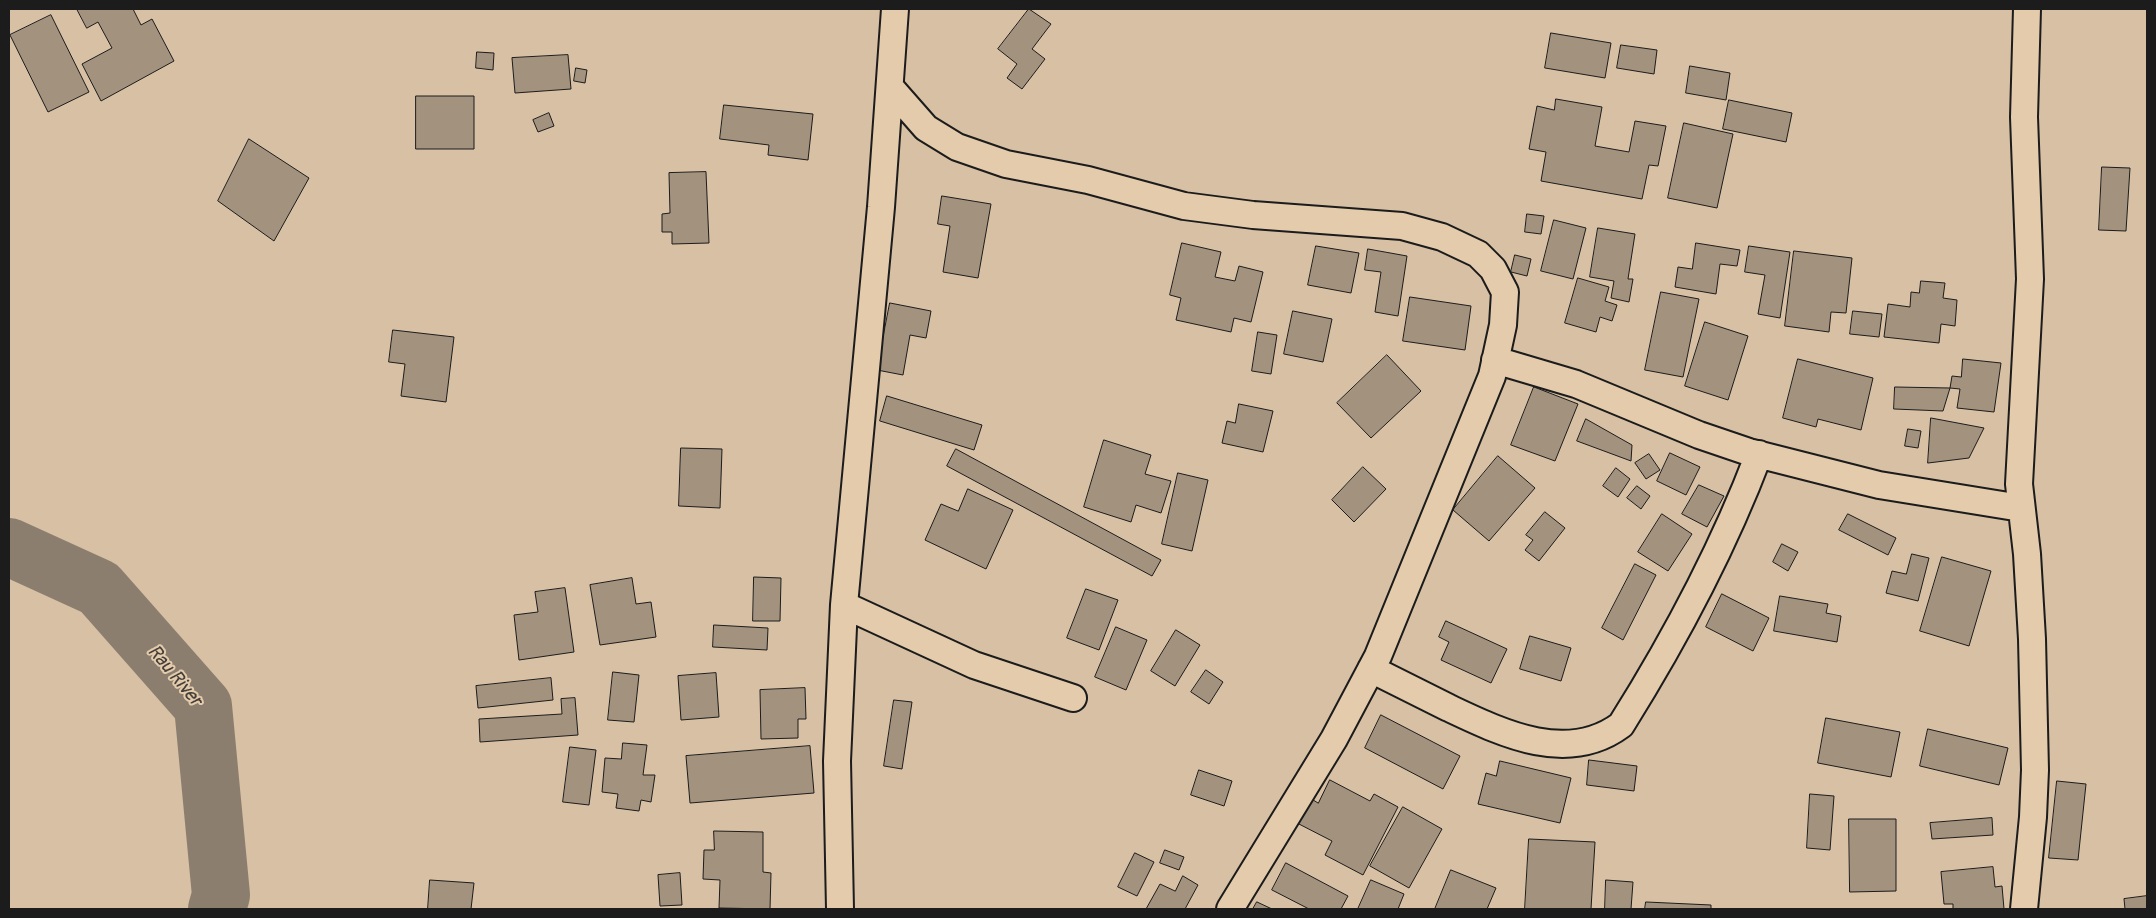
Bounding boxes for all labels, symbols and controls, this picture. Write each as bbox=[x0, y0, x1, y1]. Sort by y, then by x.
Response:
water label: Rau River bbox=[142, 641, 206, 711]

